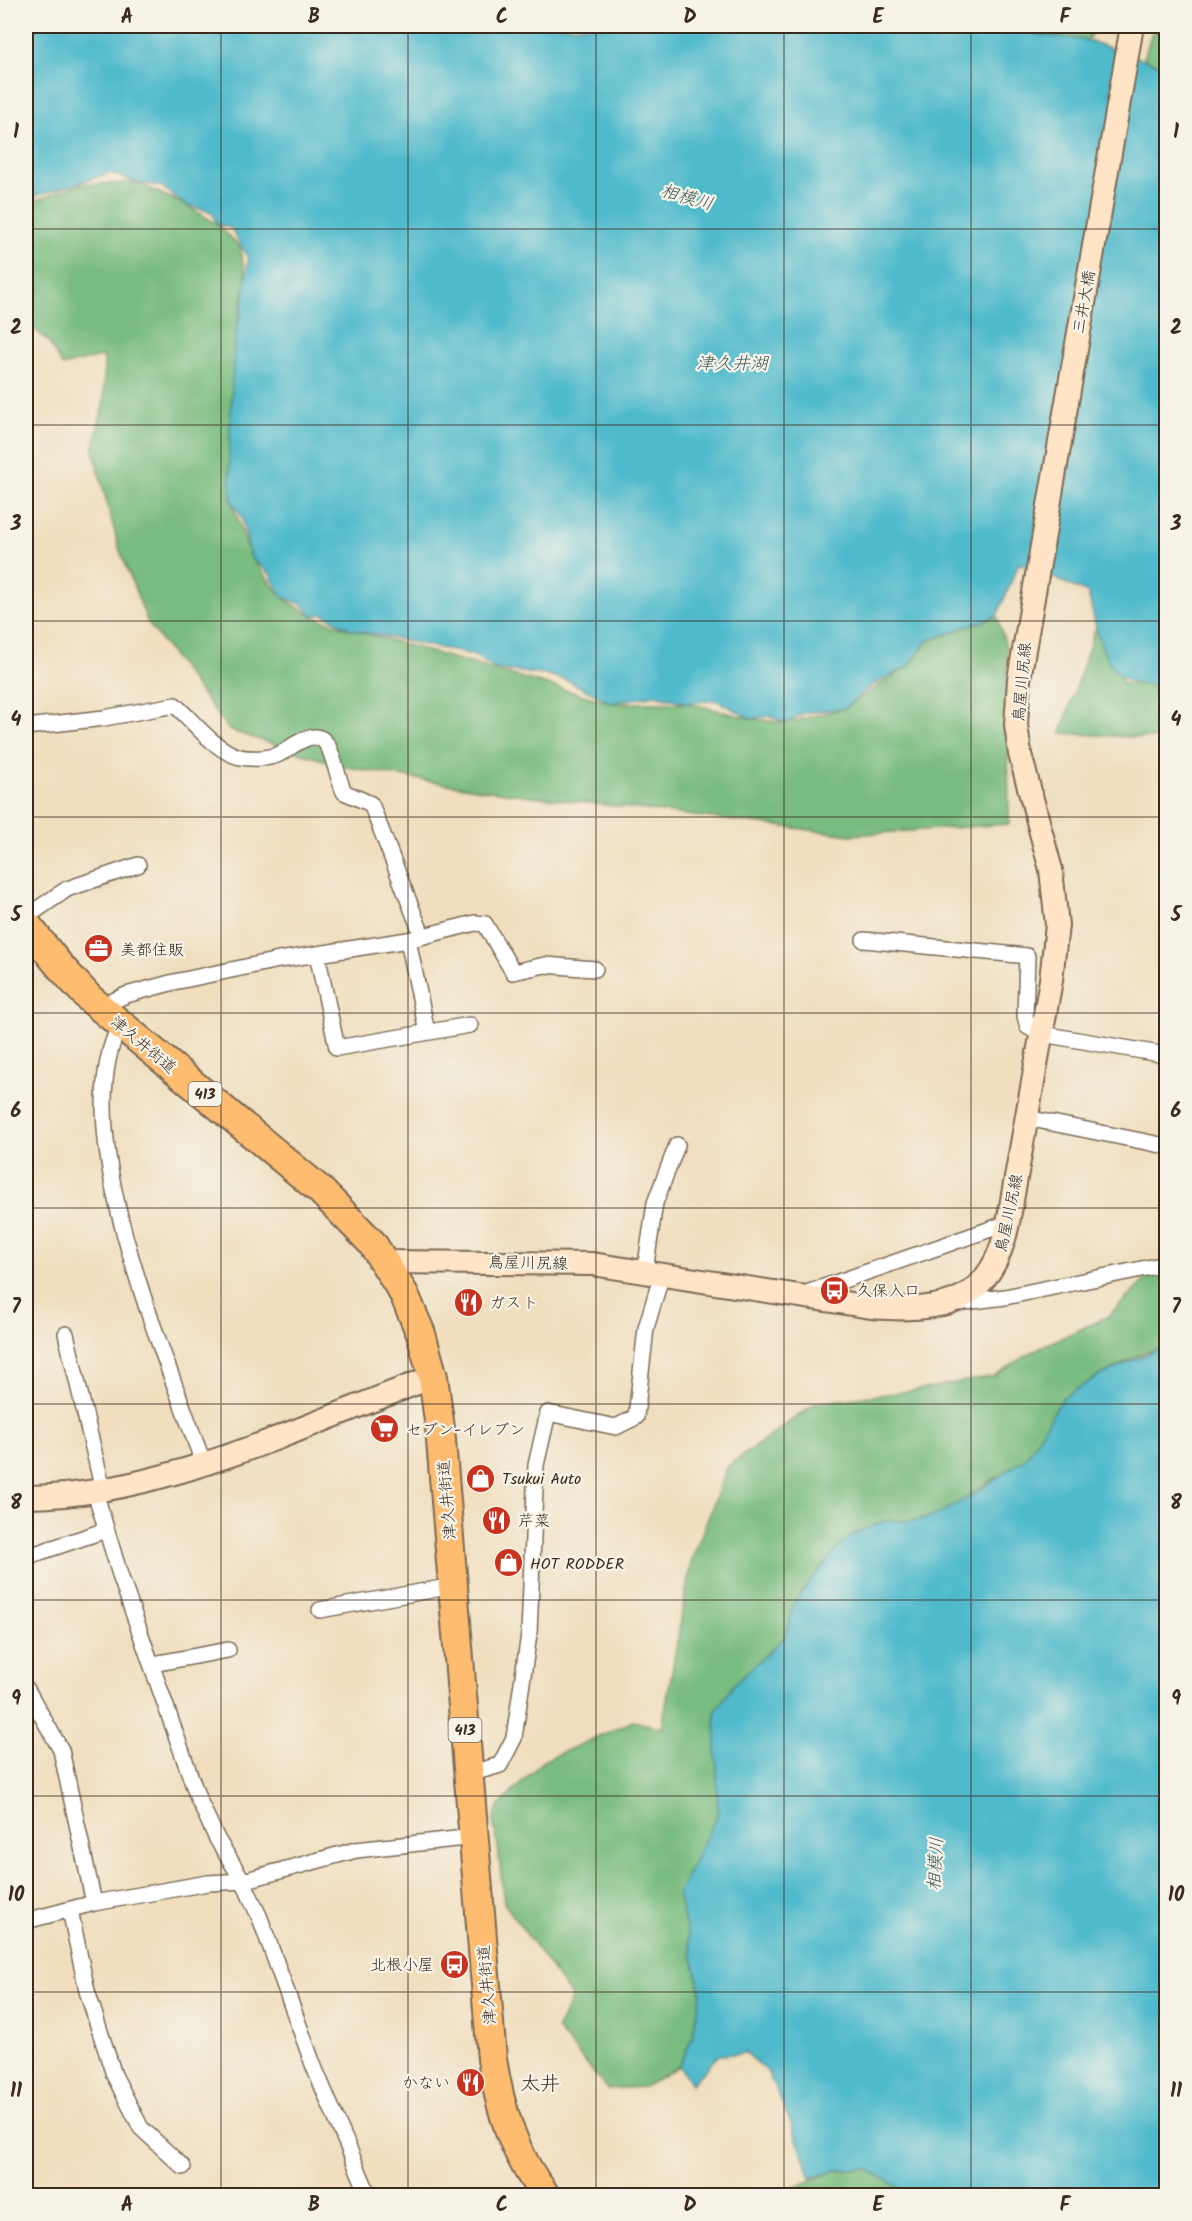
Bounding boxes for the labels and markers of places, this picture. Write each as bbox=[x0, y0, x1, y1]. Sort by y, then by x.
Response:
office icon: 美都住販 bbox=[83, 933, 115, 965]
place label: 美都住販 bbox=[120, 938, 184, 963]
bus stop icon: 久保入口 bbox=[819, 1274, 851, 1306]
place label: 久保入口 bbox=[856, 1279, 920, 1304]
restaurant icon: ガスト bbox=[452, 1286, 484, 1318]
place label: ガスト bbox=[489, 1291, 539, 1316]
supermarket icon: セブン-イレブン bbox=[369, 1413, 401, 1445]
place label: セブン-イレブン bbox=[406, 1418, 525, 1443]
shop icon: Tsukui Auto bbox=[465, 1462, 497, 1494]
place label: Tsukui Auto bbox=[502, 1467, 581, 1492]
restaurant icon: 芹菜 bbox=[481, 1504, 513, 1536]
place label: 芹菜 bbox=[518, 1509, 550, 1534]
shop icon: HOT RODDER bbox=[493, 1547, 525, 1579]
place label: HOT RODDER bbox=[530, 1552, 624, 1577]
bus stop icon: 北根小屋 bbox=[439, 1948, 471, 1980]
place label: 北根小屋 bbox=[370, 1953, 434, 1978]
restaurant icon: かない bbox=[455, 2066, 487, 2098]
place label: かない bbox=[402, 2071, 450, 2096]

